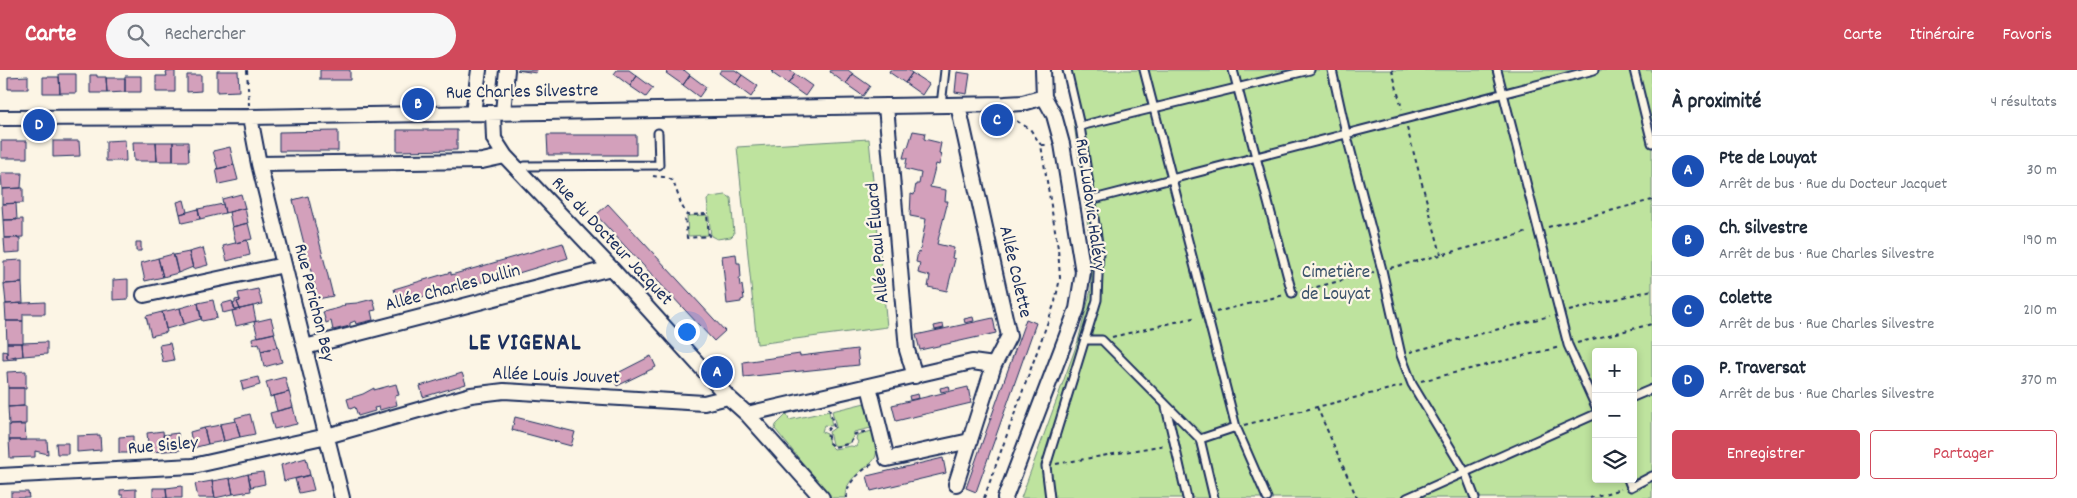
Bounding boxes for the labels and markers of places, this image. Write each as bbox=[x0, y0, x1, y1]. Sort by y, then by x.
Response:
pin: B bbox=[402, 85, 434, 123]
pin: C bbox=[981, 101, 1013, 139]
pin: D bbox=[23, 106, 55, 144]
pin: A bbox=[701, 353, 733, 391]

